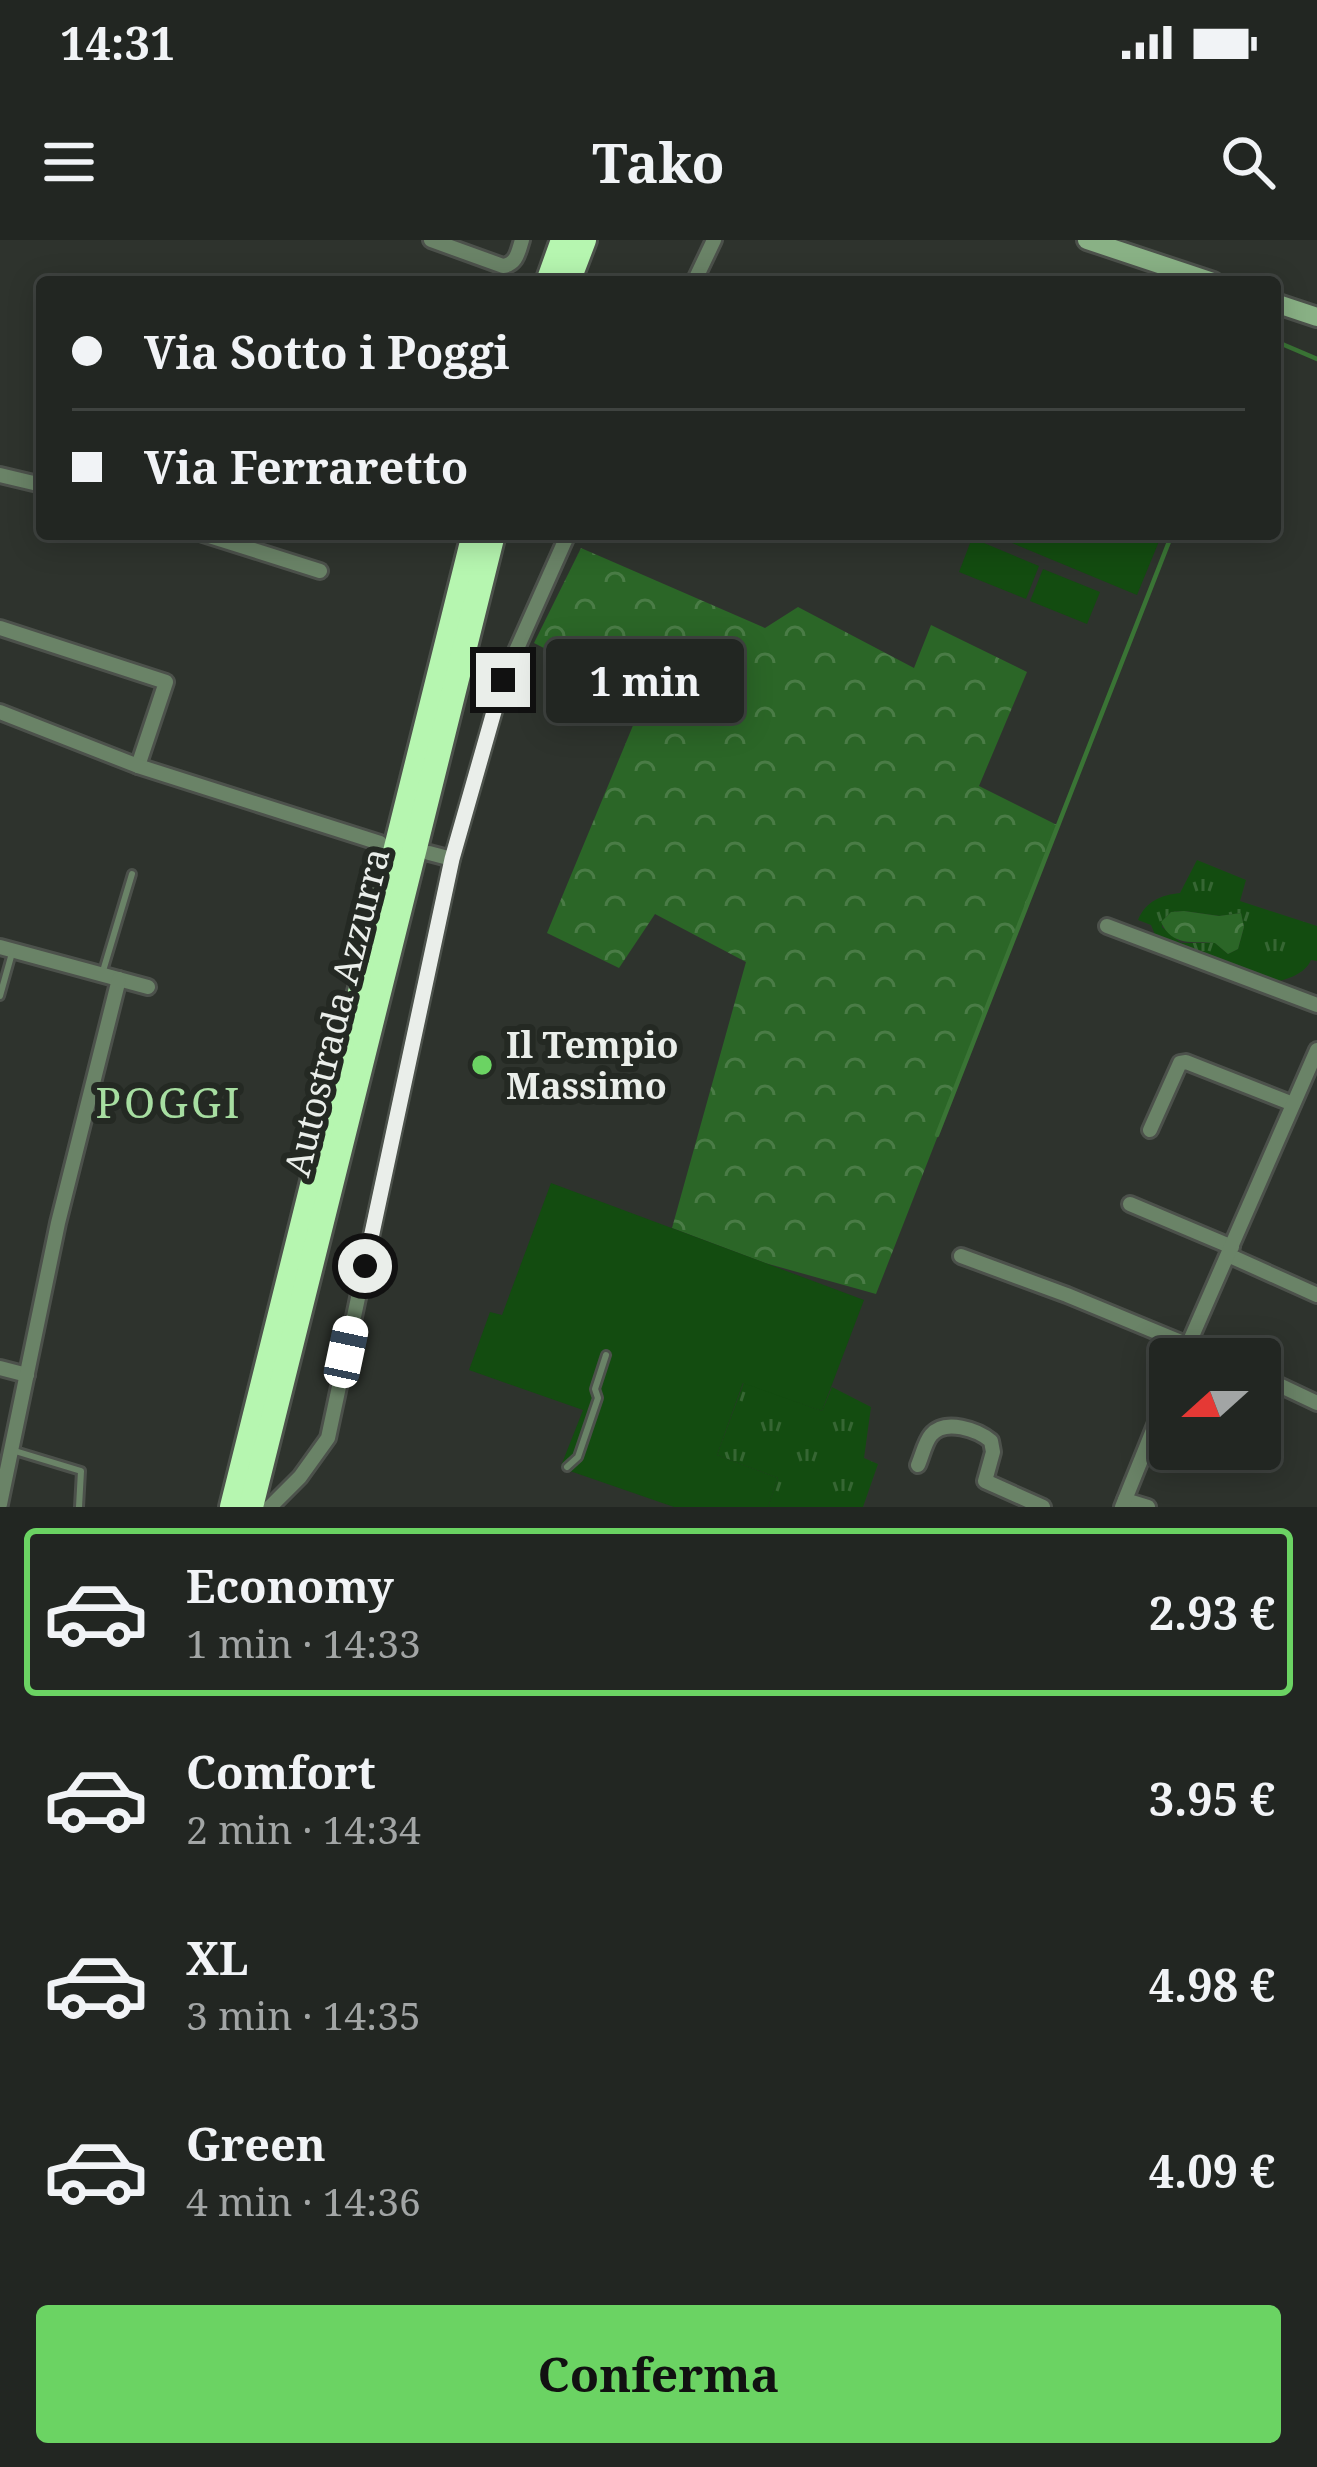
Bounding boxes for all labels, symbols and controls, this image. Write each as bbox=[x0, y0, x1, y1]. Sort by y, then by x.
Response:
text: 14:31 bbox=[60, 12, 175, 73]
text: Tako bbox=[592, 125, 725, 199]
icon: menu bbox=[36, 129, 102, 195]
icon: search bbox=[1215, 129, 1281, 195]
text: Via Sotto i Poggi bbox=[144, 321, 510, 382]
text: Via Ferraretto bbox=[144, 436, 468, 497]
callout: 1 min bbox=[545, 638, 743, 722]
route end bbox=[476, 653, 530, 707]
text: 1 min bbox=[590, 654, 700, 707]
street label: Autostrada Azzurra bbox=[272, 843, 400, 1181]
place label: Il Tempio Massimo bbox=[506, 1020, 679, 1110]
marker: Il Tempio Massimo bbox=[469, 1052, 495, 1078]
district label: POGGI bbox=[96, 1073, 242, 1130]
route start bbox=[338, 1239, 392, 1293]
car bbox=[321, 1313, 371, 1391]
north arrow bbox=[1149, 1338, 1281, 1470]
map controls bbox=[1149, 1338, 1281, 1470]
text: Economy bbox=[186, 1555, 394, 1616]
icon: car bbox=[42, 1558, 150, 1666]
text: 2.93 € bbox=[1149, 1582, 1275, 1643]
text: 1 min · 14:33 bbox=[186, 1616, 421, 1669]
text: Comfort bbox=[186, 1741, 376, 1802]
icon: car bbox=[42, 1744, 150, 1852]
text: 3.95 € bbox=[1149, 1768, 1275, 1829]
text: 2 min · 14:34 bbox=[186, 1802, 421, 1855]
text: XL bbox=[186, 1927, 248, 1988]
icon: car bbox=[42, 1930, 150, 2038]
text: 4.98 € bbox=[1149, 1954, 1275, 2015]
text: 3 min · 14:35 bbox=[186, 1988, 421, 2041]
text: Green bbox=[186, 2113, 326, 2174]
icon: car bbox=[42, 2116, 150, 2224]
text: 4.09 € bbox=[1149, 2140, 1275, 2201]
text: 4 min · 14:36 bbox=[186, 2174, 421, 2227]
button: Conferma bbox=[36, 2305, 1281, 2443]

